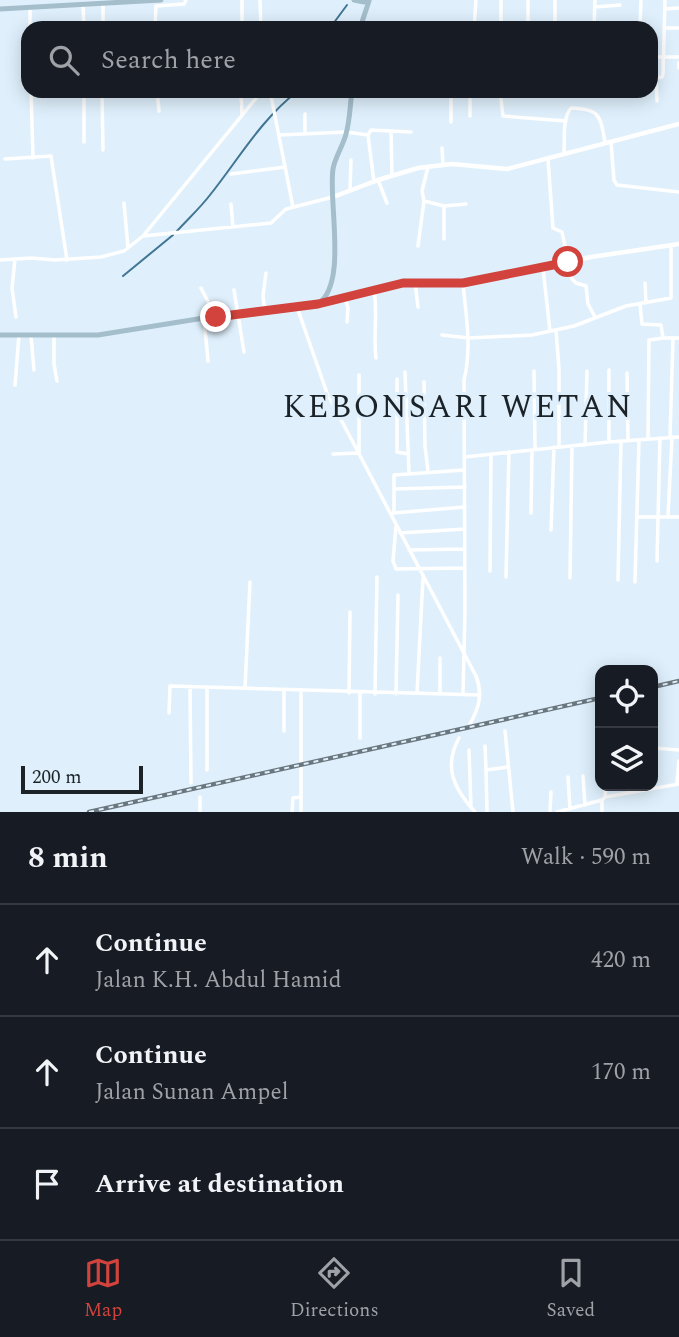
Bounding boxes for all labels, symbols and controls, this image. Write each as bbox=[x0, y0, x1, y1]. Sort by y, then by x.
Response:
search box bbox=[21, 21, 658, 98]
text: Search here bbox=[101, 40, 236, 80]
icon: search bbox=[45, 41, 83, 79]
route start bbox=[552, 246, 583, 277]
route end bbox=[200, 301, 231, 332]
district label: KEBONSARI WETAN bbox=[282, 383, 634, 432]
map controls bbox=[595, 665, 658, 791]
button: locate bbox=[595, 665, 658, 728]
button: layers bbox=[595, 728, 658, 791]
scale bar bbox=[21, 763, 144, 795]
text: 200 m bbox=[32, 763, 82, 792]
text: 8 min bbox=[28, 835, 108, 881]
text: Walk · 590 m bbox=[521, 840, 651, 875]
text: Continue bbox=[95, 923, 207, 963]
icon: ahead bbox=[28, 941, 66, 979]
text: 420 m bbox=[591, 943, 651, 978]
text: Jalan K.H. Abdul Hamid bbox=[95, 963, 342, 998]
text: Continue bbox=[95, 1035, 207, 1075]
icon: ahead bbox=[28, 1053, 66, 1091]
text: 170 m bbox=[591, 1055, 651, 1090]
text: Jalan Sunan Ampel bbox=[95, 1075, 288, 1110]
text: Arrive at destination bbox=[95, 1164, 344, 1204]
icon: arrive bbox=[28, 1165, 66, 1203]
tab: Map bbox=[84, 1254, 122, 1325]
tab: Directions bbox=[290, 1254, 379, 1325]
tab: Saved bbox=[546, 1254, 595, 1325]

